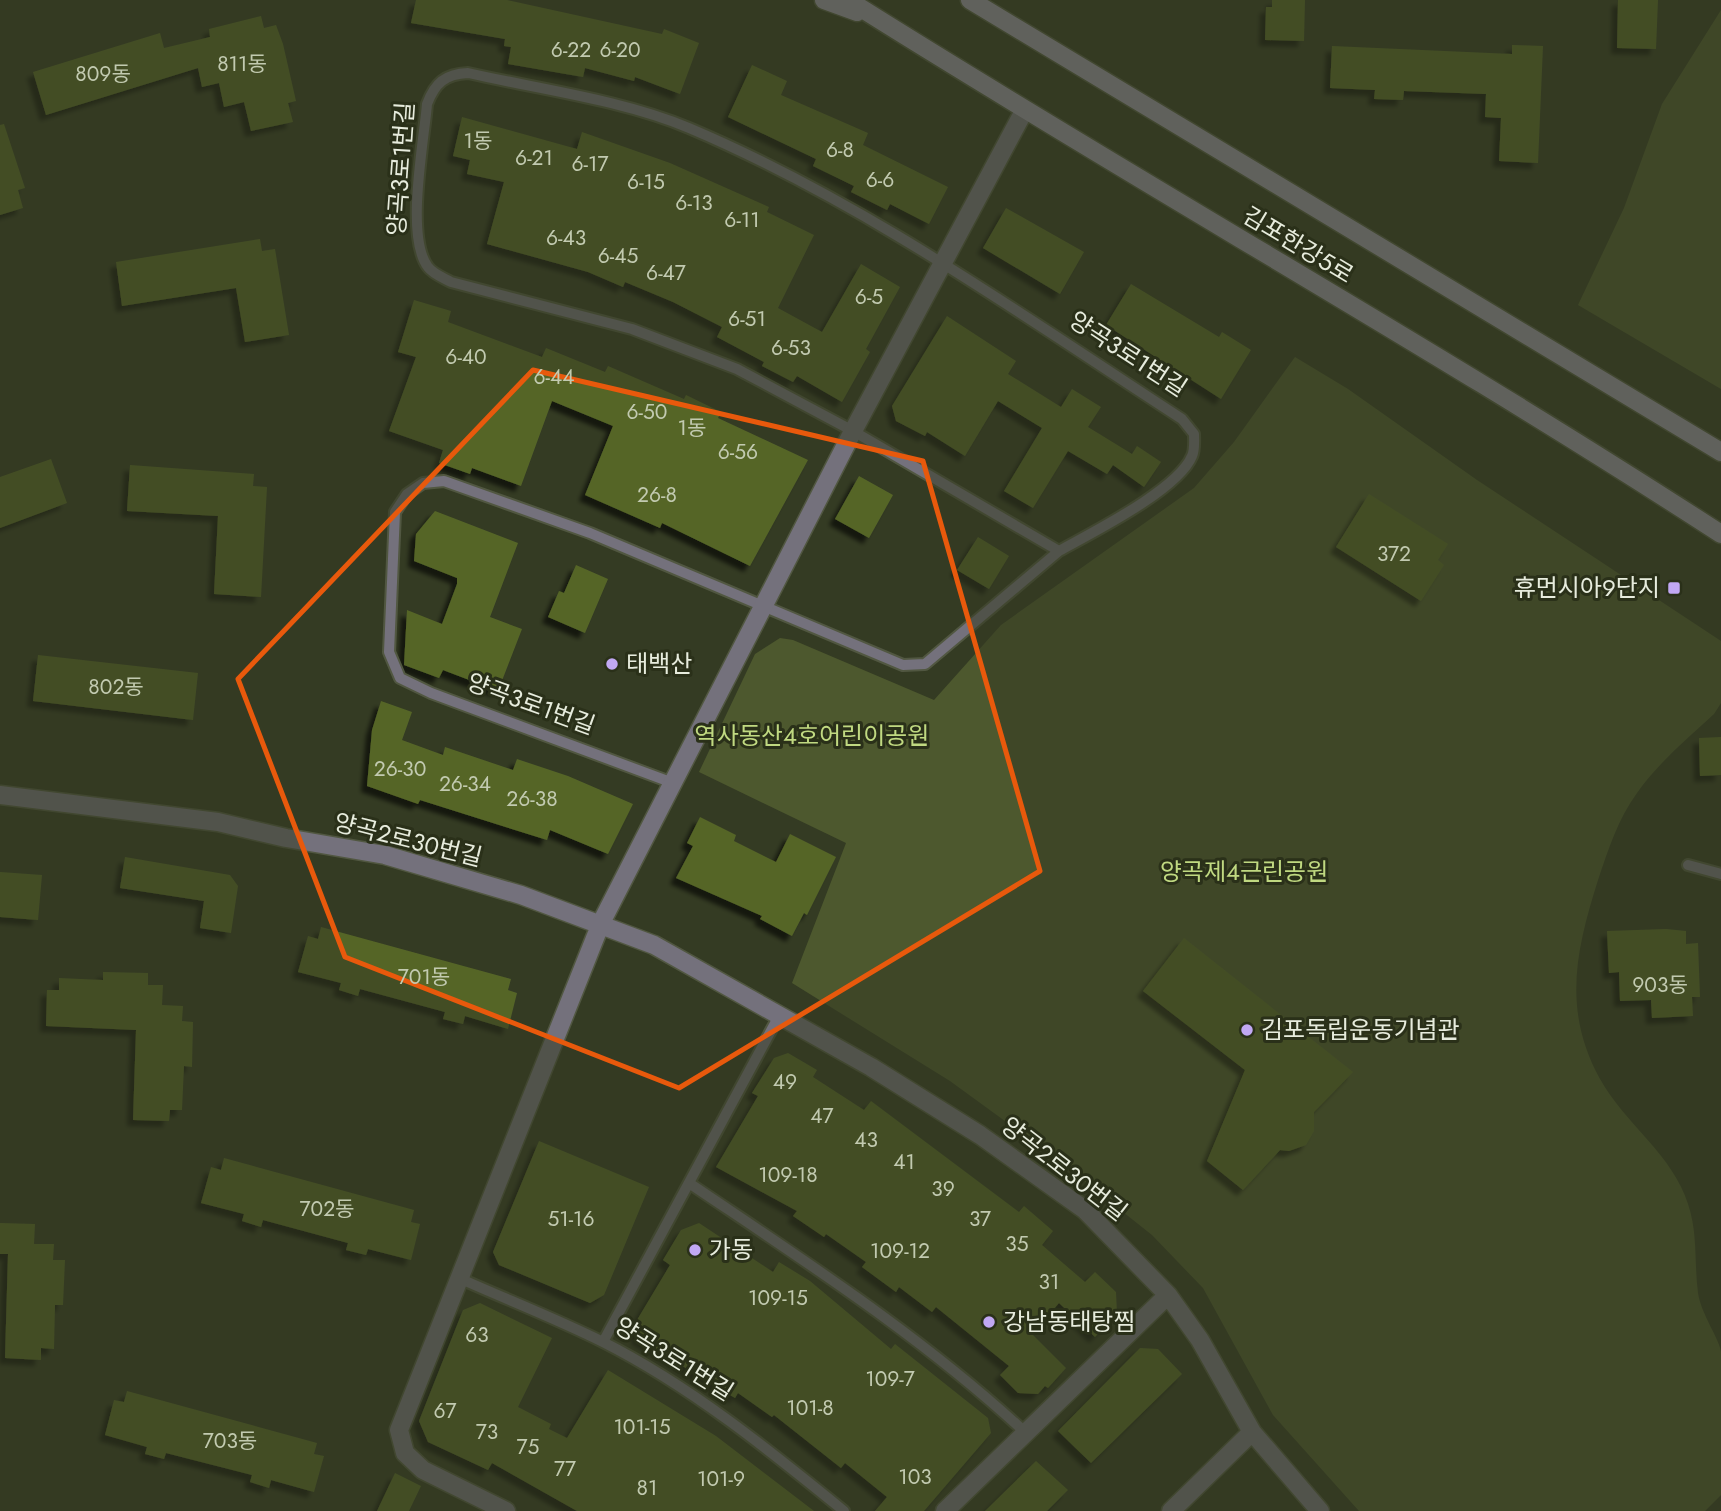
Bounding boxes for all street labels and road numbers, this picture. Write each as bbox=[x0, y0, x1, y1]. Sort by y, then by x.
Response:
street label: 양곡3로1번길 bbox=[378, 101, 423, 237]
street label: 김포한강5로 bbox=[1236, 198, 1360, 291]
street label: 양곡3로1번길 bbox=[1062, 302, 1194, 405]
street label: 양곡3로1번길 bbox=[462, 664, 600, 743]
street label: 양곡2로30번길 bbox=[330, 804, 486, 875]
street label: 양곡2로30번길 bbox=[994, 1108, 1135, 1229]
street label: 양곡3로1번길 bbox=[608, 1308, 740, 1409]

